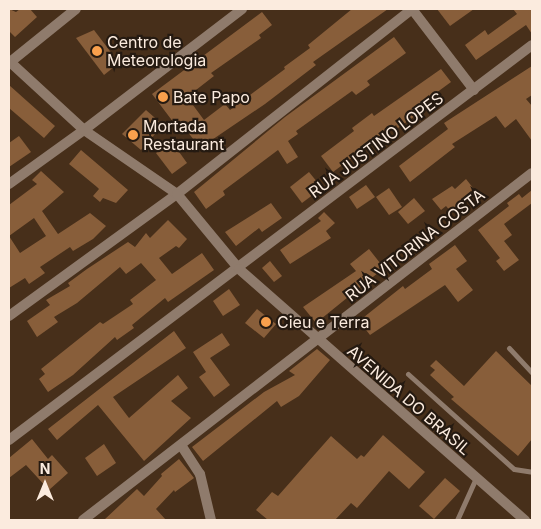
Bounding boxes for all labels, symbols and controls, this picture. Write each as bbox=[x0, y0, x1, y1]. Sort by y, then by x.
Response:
place label: Centro de Meteorologia bbox=[107, 32, 206, 70]
marker: Centro de Meteorologia bbox=[91, 45, 103, 57]
place label: Bate Papo bbox=[173, 87, 250, 107]
street label: RUA JUSTINO LOPES bbox=[305, 88, 447, 202]
marker: Bate Papo bbox=[157, 91, 169, 103]
place label: Mortada Restaurant bbox=[143, 116, 224, 154]
marker: Mortada Restaurant bbox=[127, 129, 139, 141]
street label: RUA VITORINA COSTA bbox=[342, 185, 488, 305]
place label: Cieu e Terra bbox=[277, 312, 369, 332]
marker: Cieu e Terra bbox=[259, 315, 273, 329]
street label: AVENIDA DO BRASIL bbox=[343, 341, 475, 459]
north arrow bbox=[20, 459, 70, 509]
text: N bbox=[40, 460, 50, 477]

